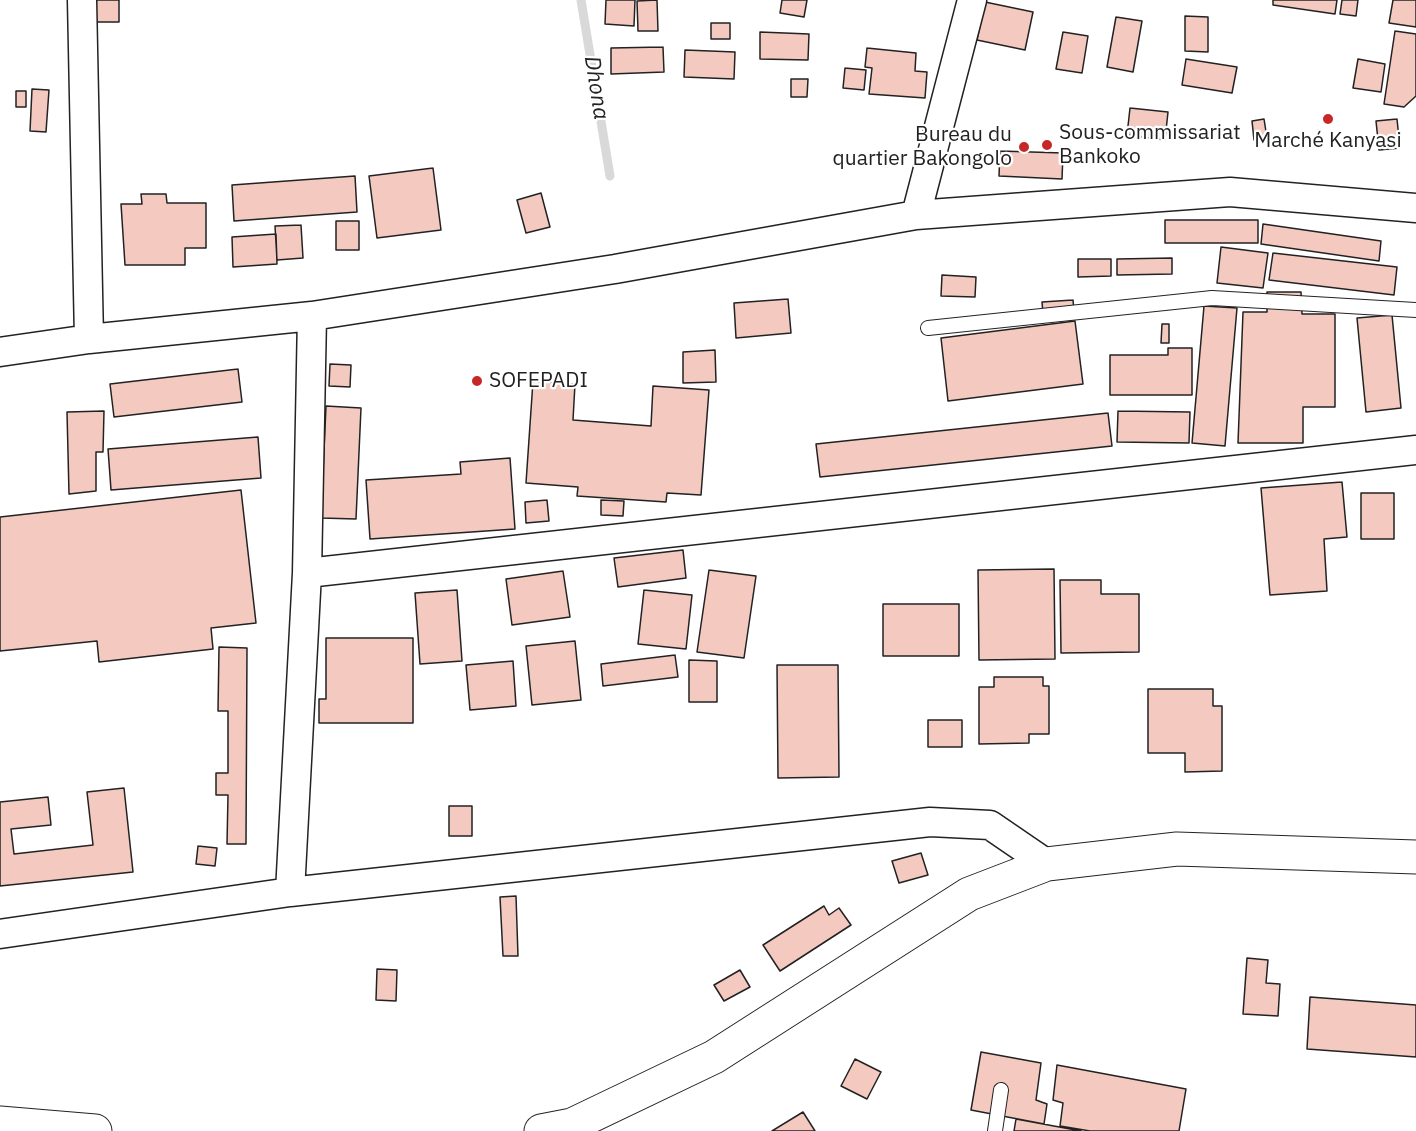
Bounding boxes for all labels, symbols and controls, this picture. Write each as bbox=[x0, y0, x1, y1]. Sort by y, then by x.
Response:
water label: Dhona bbox=[578, 54, 614, 122]
marker: Marché Kanyasi bbox=[1321, 112, 1335, 126]
place label: Sous-commissariat Bankoko bbox=[1059, 120, 1241, 170]
place label: Bureau du quartier Bakongolo bbox=[833, 122, 1012, 172]
place label: Marché Kanyasi bbox=[1254, 128, 1402, 154]
marker: Sous-commissariat Bankoko bbox=[1040, 138, 1054, 152]
marker: Bureau du quartier Bakongolo bbox=[1017, 140, 1031, 154]
place label: SOFEPADI bbox=[489, 368, 588, 394]
marker: SOFEPADI bbox=[470, 374, 484, 388]

